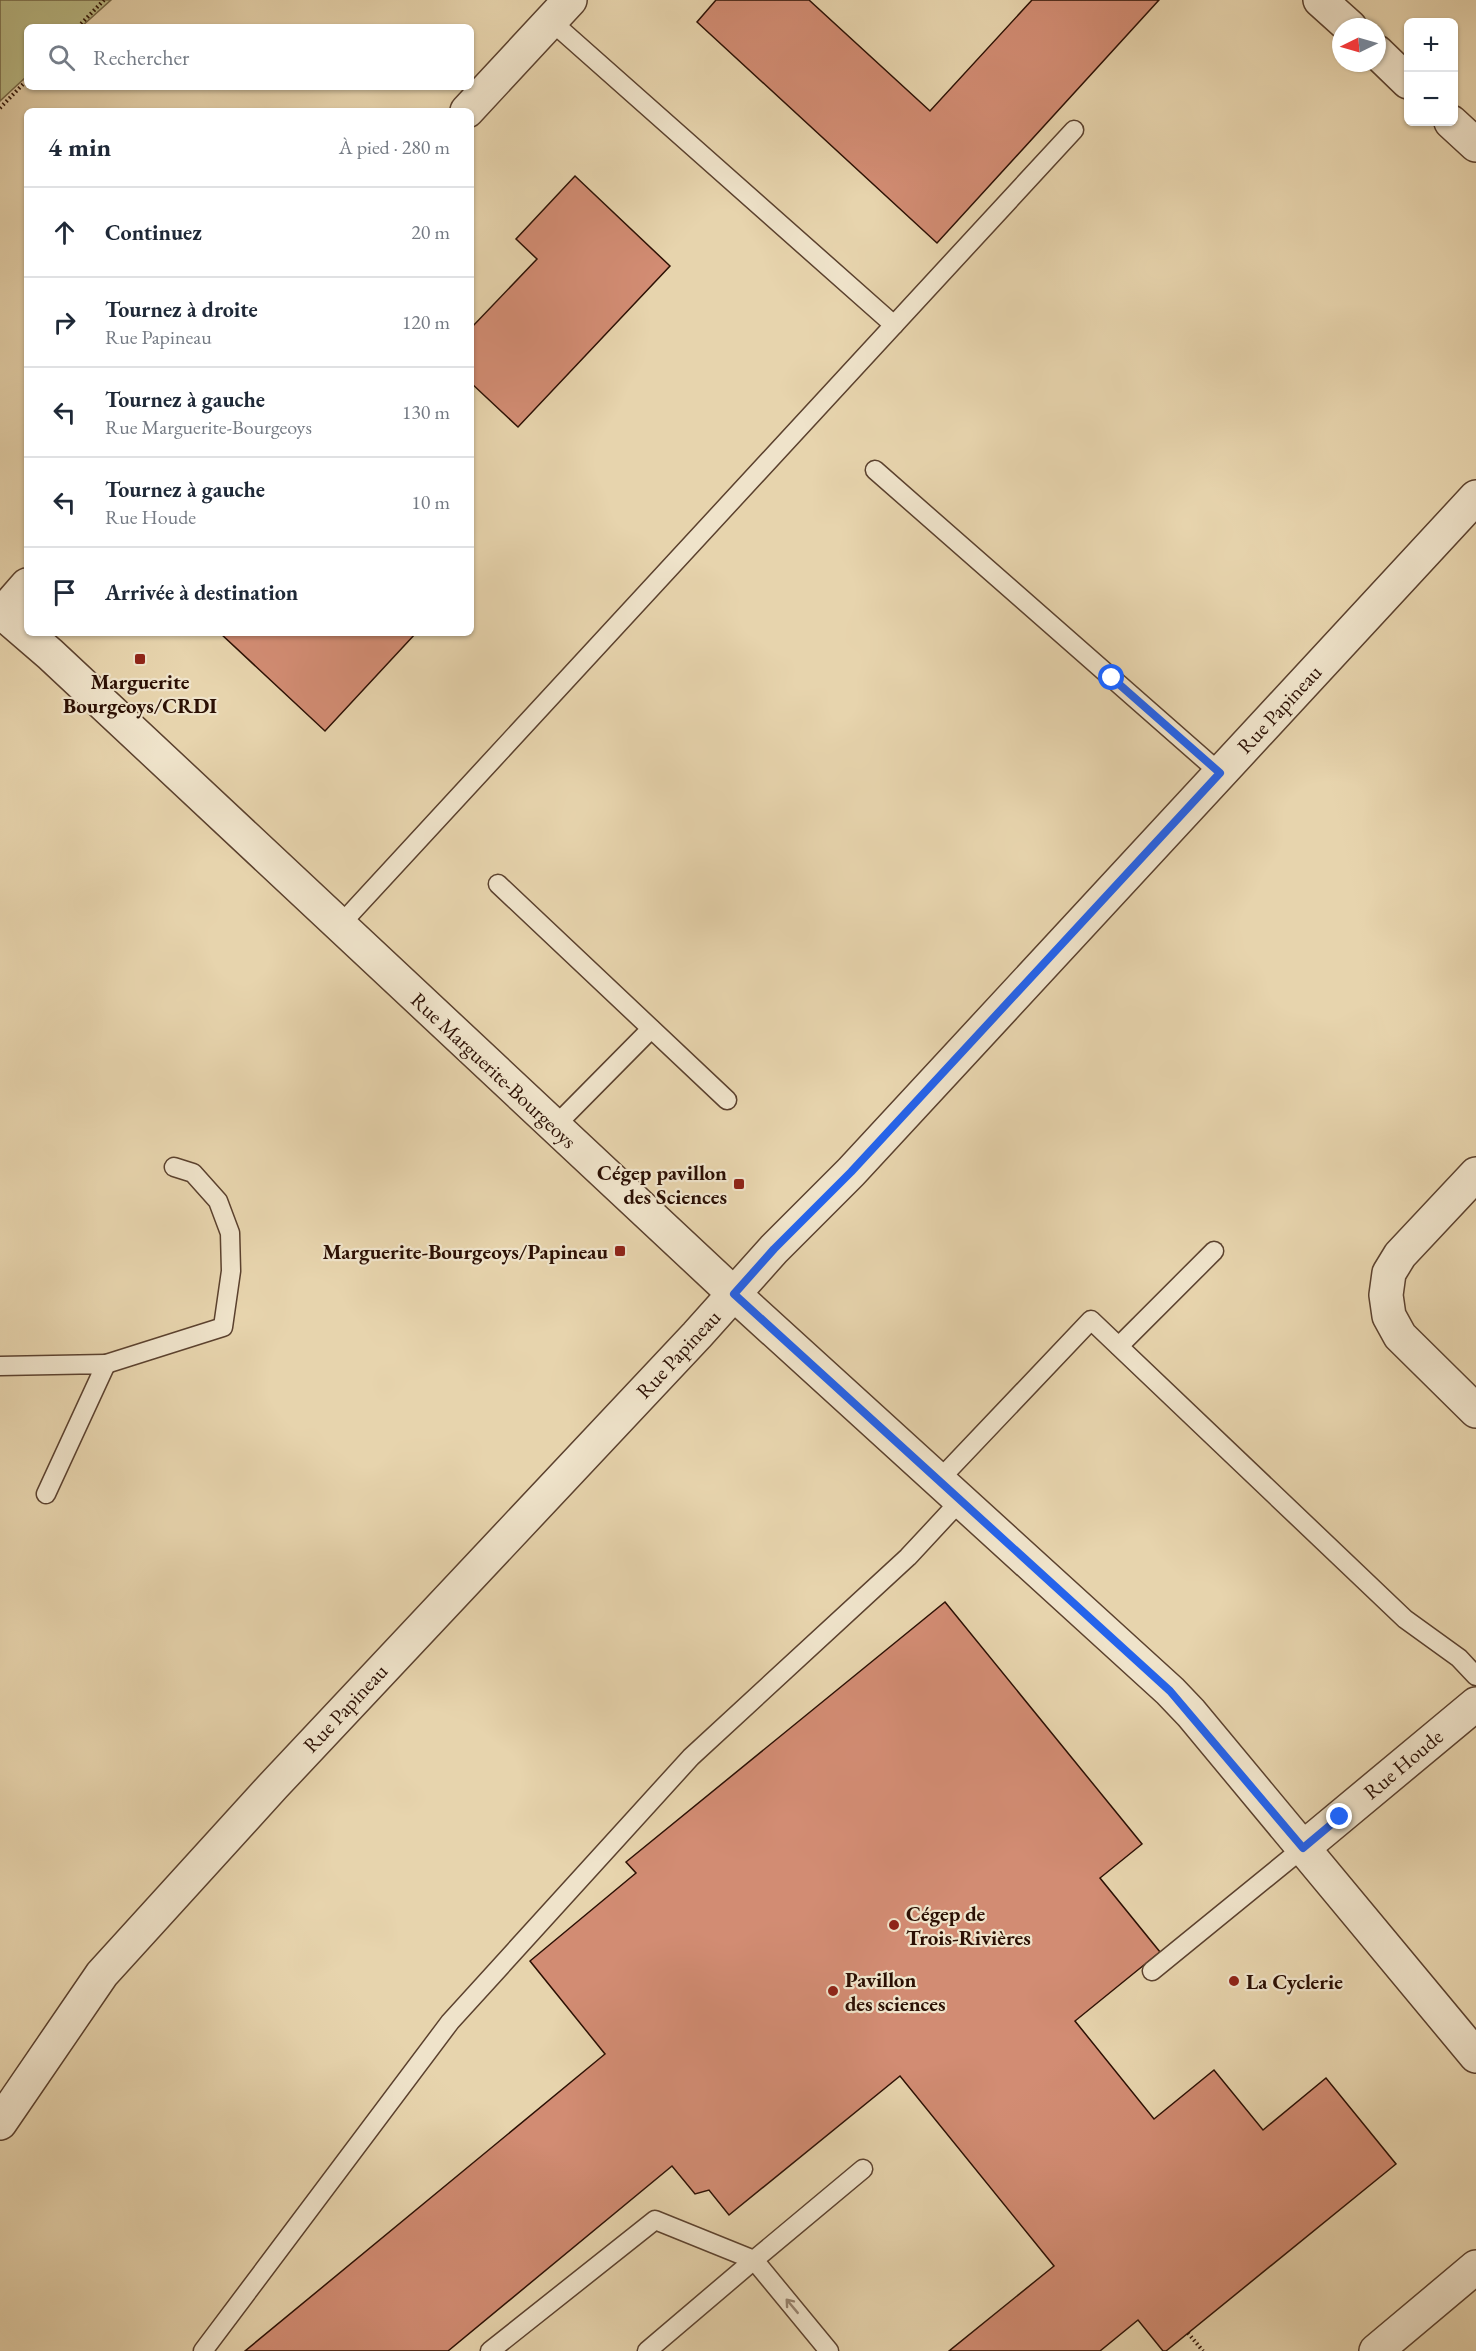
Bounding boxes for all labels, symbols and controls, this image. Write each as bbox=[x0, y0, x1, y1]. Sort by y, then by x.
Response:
north arrow bbox=[1332, 18, 1386, 72]
map controls bbox=[1404, 18, 1458, 126]
button: + bbox=[1404, 18, 1458, 72]
search box bbox=[24, 24, 474, 90]
icon: search bbox=[45, 41, 78, 74]
text: Rechercher bbox=[93, 43, 189, 72]
button: − bbox=[1404, 72, 1458, 126]
text: 4 min bbox=[48, 130, 111, 164]
text: À pied · 280 m bbox=[339, 134, 450, 160]
icon: ahead bbox=[48, 216, 81, 249]
text: Continuez bbox=[105, 218, 202, 247]
text: 20 m bbox=[411, 219, 450, 245]
text: Tournez à droite bbox=[105, 295, 258, 324]
icon: right bbox=[48, 306, 81, 339]
text: 120 m bbox=[402, 309, 450, 335]
text: Rue Papineau bbox=[105, 324, 212, 350]
text: Tournez à gauche bbox=[105, 385, 265, 414]
icon: left bbox=[48, 396, 81, 429]
text: 130 m bbox=[402, 399, 450, 425]
text: Rue Marguerite-Bourgeoys bbox=[105, 414, 312, 440]
text: Tournez à gauche bbox=[105, 475, 265, 504]
icon: left bbox=[48, 486, 81, 519]
text: 10 m bbox=[411, 489, 450, 515]
text: Rue Houde bbox=[105, 504, 196, 530]
icon: arrive bbox=[48, 576, 81, 609]
text: Arrivée à destination bbox=[105, 578, 298, 607]
marker: Marguerite Bourgeoys/CRDI bbox=[133, 652, 147, 666]
street label: Rue Papineau bbox=[1231, 659, 1327, 759]
route start bbox=[1098, 664, 1124, 690]
place label: Marguerite Bourgeoys/CRDI bbox=[63, 668, 217, 719]
street label: Rue Marguerite-Bourgeoys bbox=[405, 986, 583, 1154]
place label: Cégep pavillon des Sciences bbox=[597, 1159, 727, 1210]
marker: Cégep pavillon des Sciences bbox=[732, 1177, 746, 1191]
place label: Marguerite-Bourgeoys/Papineau bbox=[322, 1238, 608, 1265]
marker: Marguerite-Bourgeoys/Papineau bbox=[613, 1244, 627, 1258]
street label: Rue Papineau bbox=[630, 1304, 726, 1404]
street label: Rue Papineau bbox=[297, 1658, 393, 1758]
street label: Rue Houde bbox=[1358, 1723, 1448, 1805]
route end bbox=[1326, 1803, 1352, 1829]
place label: Cégep de Trois-Rivières bbox=[906, 1900, 1031, 1951]
marker: Cégep de Trois-Rivières bbox=[887, 1918, 901, 1932]
place label: Pavillon des sciences bbox=[845, 1966, 945, 2017]
place label: La Cyclerie bbox=[1246, 1968, 1343, 1995]
marker: La Cyclerie bbox=[1227, 1974, 1241, 1988]
marker: Pavillon des sciences bbox=[826, 1984, 840, 1998]
one-way arrow bbox=[785, 2298, 798, 2314]

